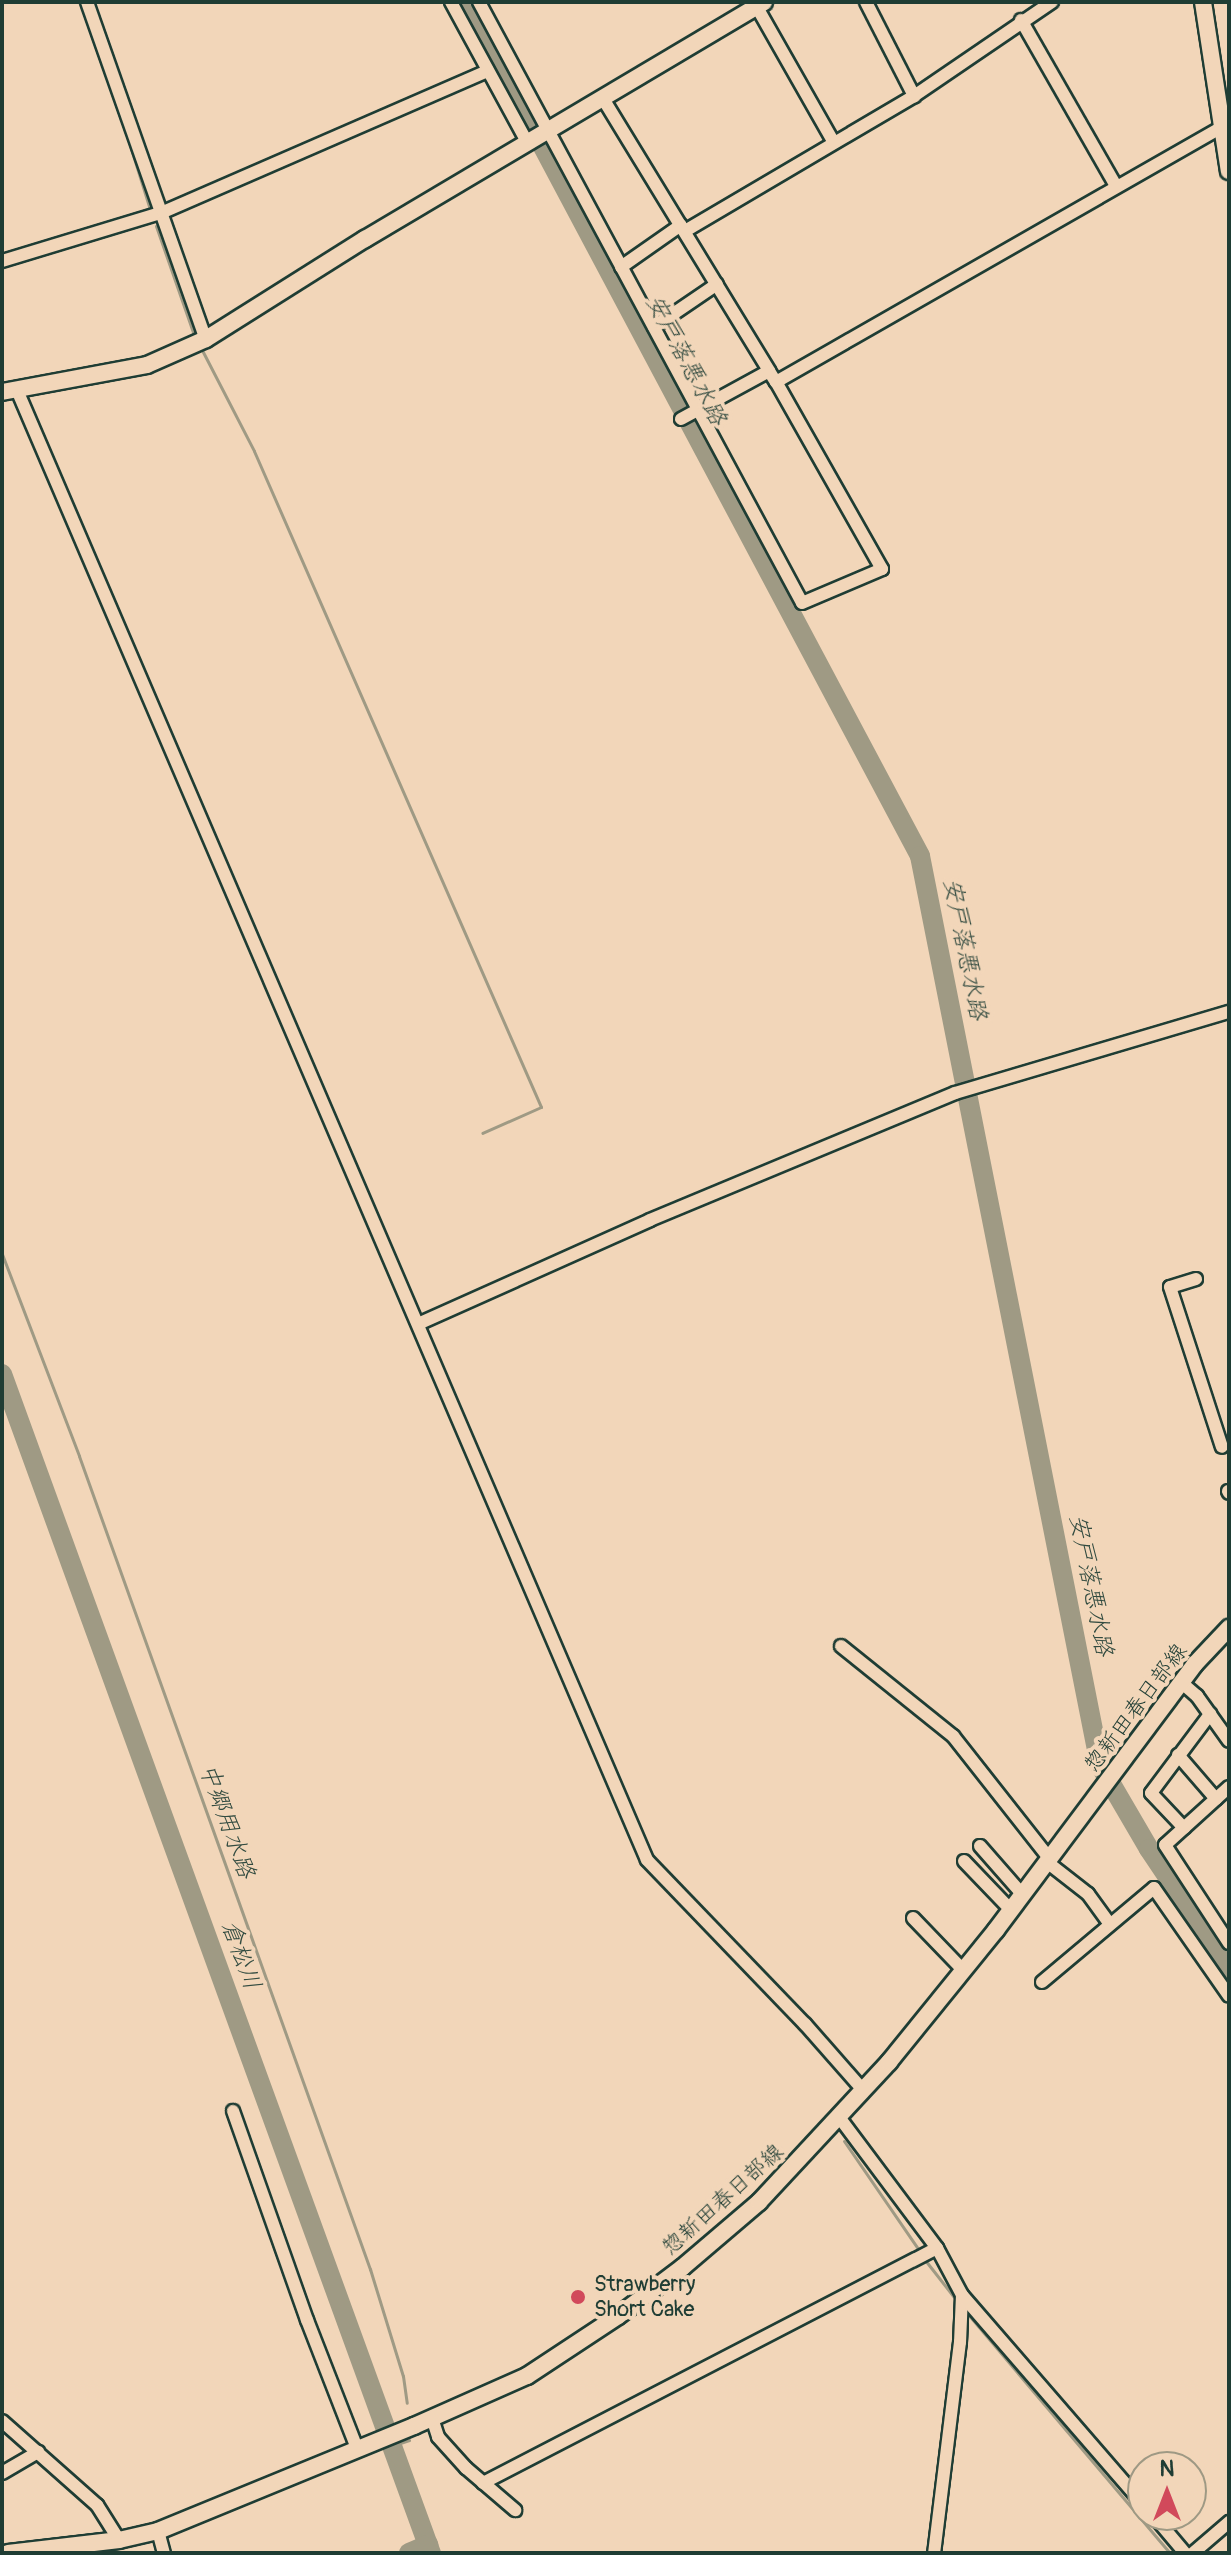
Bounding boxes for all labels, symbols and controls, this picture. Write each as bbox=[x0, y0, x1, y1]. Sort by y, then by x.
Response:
water label: 安戸落悪水路 bbox=[639, 290, 733, 430]
water label: 安戸落悪水路 bbox=[937, 876, 993, 1022]
water label: 安戸落悪水路 bbox=[1063, 1512, 1119, 1658]
street label: 惣新田春日部線 bbox=[1079, 1639, 1193, 1777]
water label: 中郷用水路 bbox=[193, 1760, 261, 1882]
water label: 倉松川 bbox=[215, 1916, 267, 1994]
street label: 惣新田春日部線 bbox=[657, 2139, 789, 2261]
place label: Strawberry Short Cake bbox=[594, 2271, 695, 2322]
marker: Strawberry Short Cake bbox=[569, 2288, 587, 2306]
north arrow bbox=[1127, 2451, 1207, 2531]
text: N bbox=[1160, 2455, 1174, 2483]

